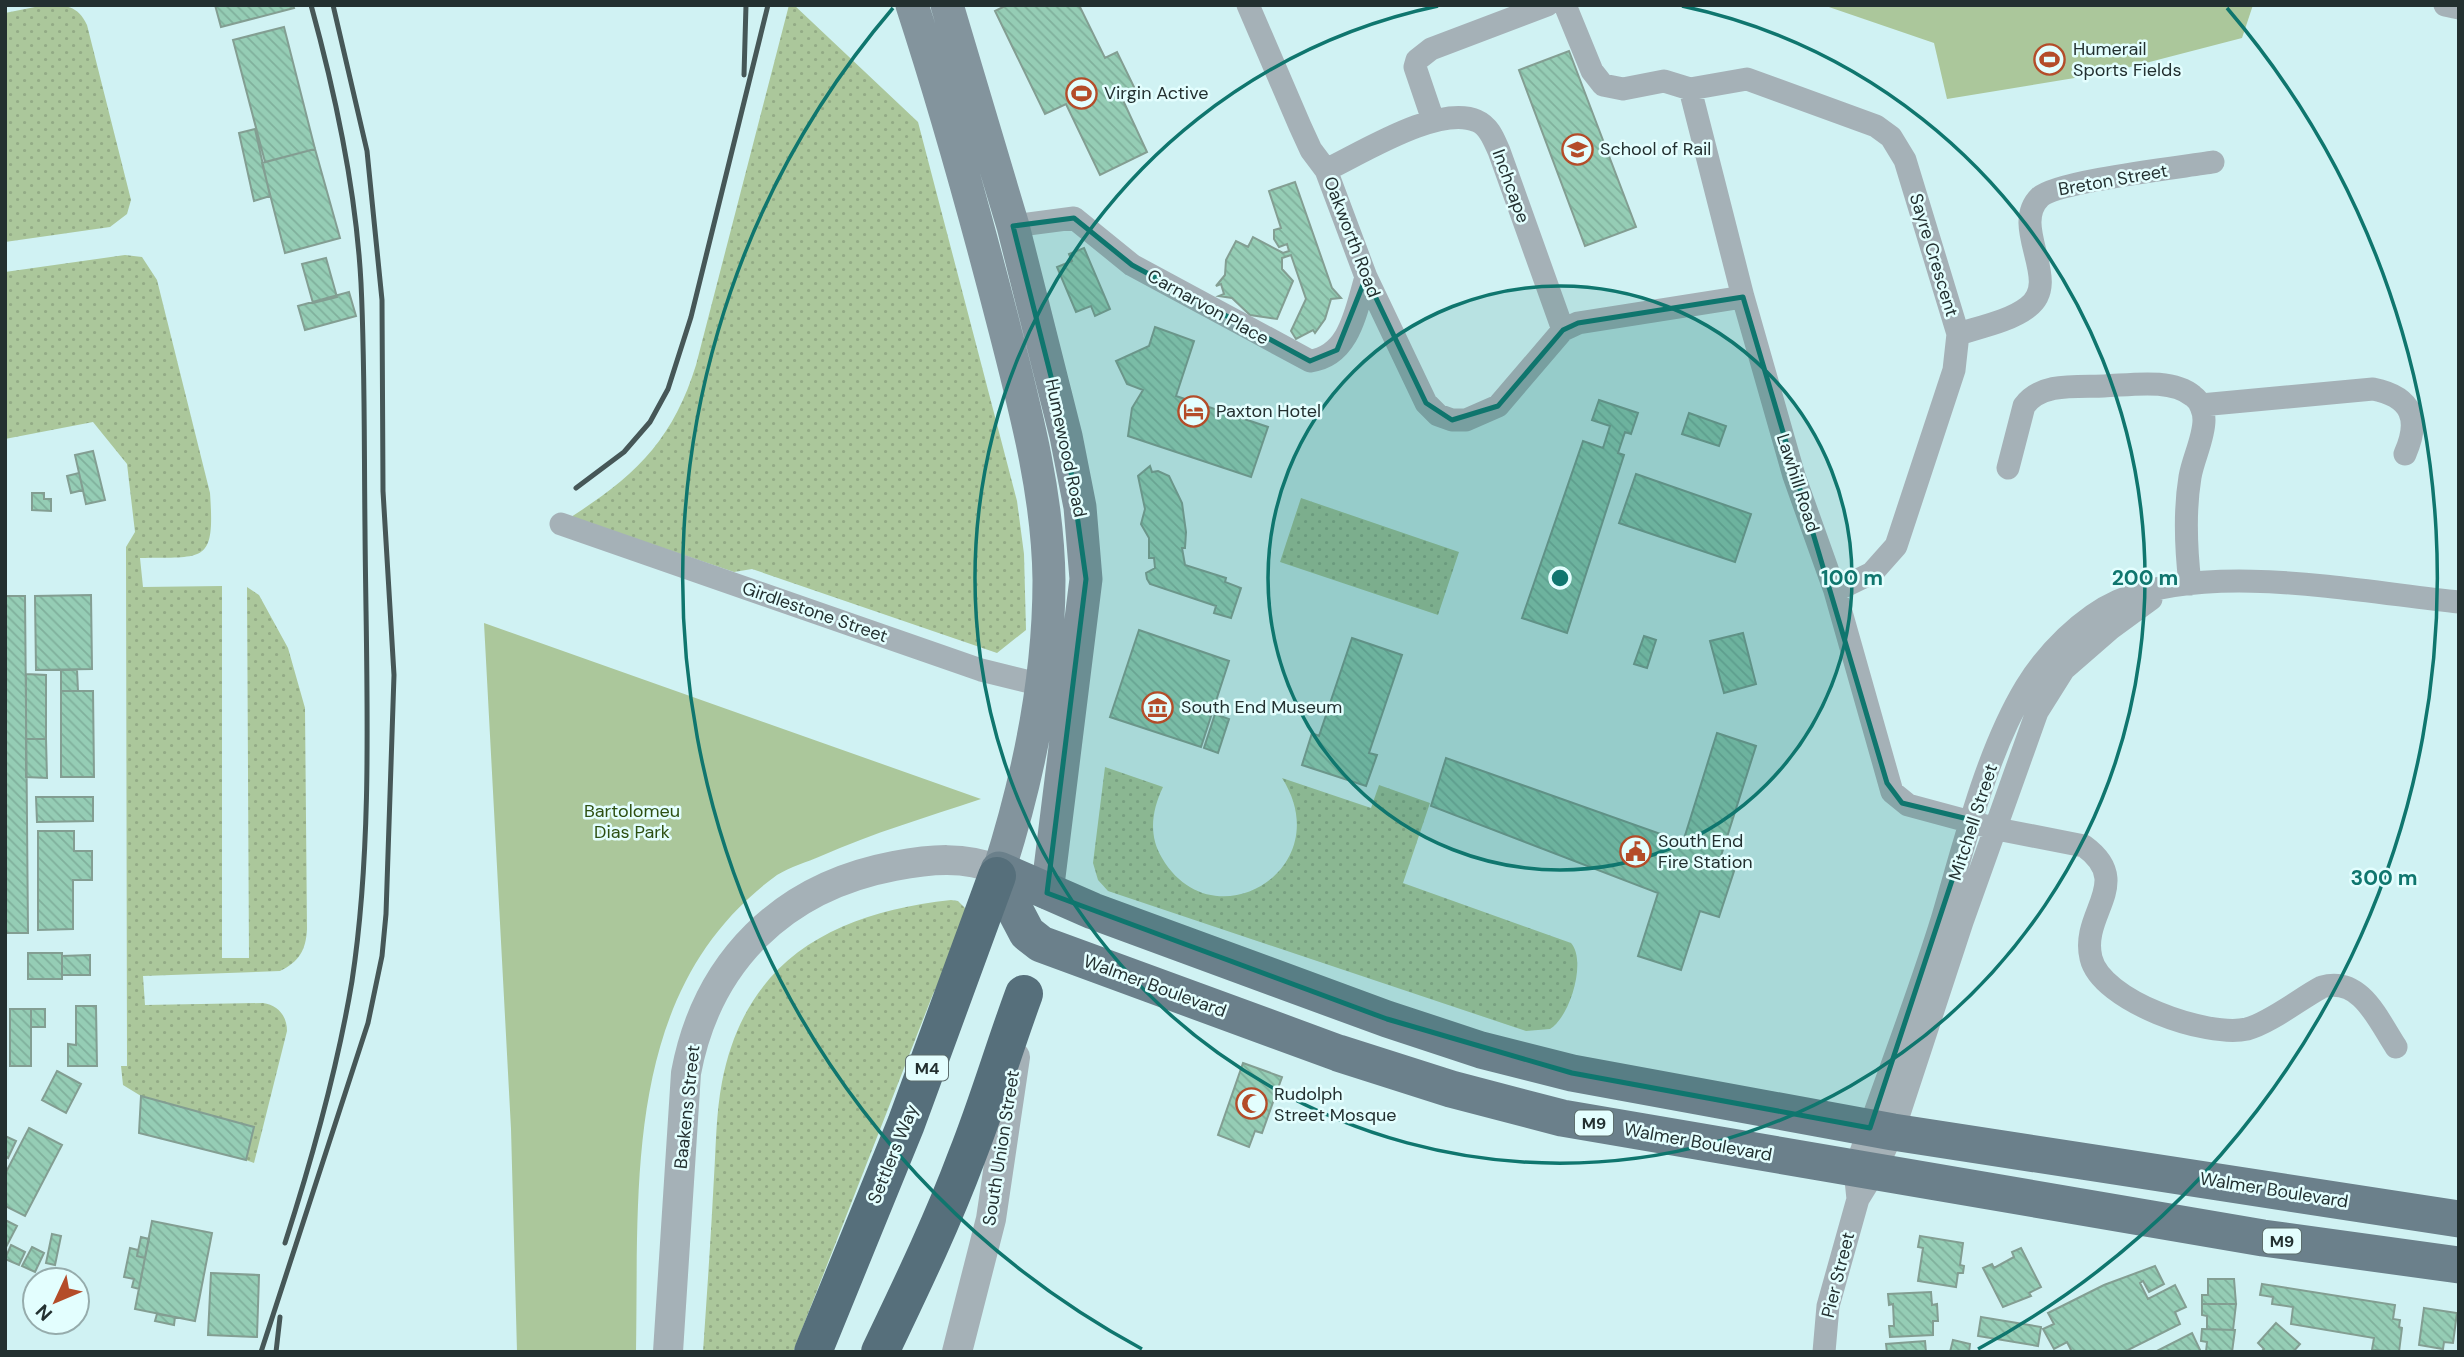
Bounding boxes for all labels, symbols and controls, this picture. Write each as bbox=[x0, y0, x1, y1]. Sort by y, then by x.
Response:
place label: Humerail Sports Fields bbox=[2073, 37, 2181, 82]
sports icon: Humerail Sports Fields bbox=[2033, 42, 2067, 76]
sports icon: Virgin Active bbox=[1064, 76, 1098, 110]
place label: Virgin Active bbox=[1104, 81, 1208, 105]
school or university icon: School of Rail bbox=[1560, 132, 1594, 166]
place label: School of Rail bbox=[1600, 137, 1711, 161]
street label: Inchcape bbox=[1487, 146, 1535, 226]
street label: Breton Street bbox=[2056, 159, 2170, 201]
street label: Oakworth Road bbox=[1318, 173, 1386, 301]
street label: Sayre Crescent bbox=[1904, 190, 1964, 320]
street label: Carnarvon Place bbox=[1143, 264, 1273, 350]
street label: Humewood Road bbox=[1040, 376, 1092, 520]
hotel icon: Paxton Hotel bbox=[1176, 394, 1210, 428]
place label: Paxton Hotel bbox=[1216, 399, 1321, 423]
street label: Lawhill Road bbox=[1771, 431, 1825, 535]
text: 100 m bbox=[1821, 564, 1883, 592]
text: 200 m bbox=[2112, 564, 2178, 592]
centre of rings bbox=[1548, 566, 1572, 590]
street label: Girdlestone Street bbox=[739, 576, 891, 648]
museum icon: South End Museum bbox=[1141, 690, 1175, 724]
place label: South End Museum bbox=[1181, 695, 1342, 719]
street label: Mitchell Street bbox=[1943, 761, 2003, 883]
park label: Bartolomeu Dias Park bbox=[584, 799, 680, 844]
place label: South End Fire Station bbox=[1658, 829, 1753, 874]
public building icon: South End Fire Station bbox=[1618, 834, 1652, 868]
text: 300 m bbox=[2351, 864, 2417, 892]
street label: Walmer Boulevard bbox=[1080, 949, 1230, 1023]
street label: Baakens Street bbox=[669, 1044, 705, 1170]
road number: M4 bbox=[906, 1056, 948, 1080]
street label: South Union Street bbox=[977, 1069, 1025, 1227]
place label: Rudolph Street Mosque bbox=[1274, 1082, 1396, 1127]
mosque icon: Rudolph Street Mosque bbox=[1234, 1087, 1268, 1121]
street label: Settlers Way bbox=[862, 1101, 924, 1207]
road number: M9 bbox=[1575, 1110, 1613, 1135]
street label: Walmer Boulevard bbox=[1622, 1117, 1774, 1167]
street label: Walmer Boulevard bbox=[2198, 1166, 2350, 1214]
road number: M9 bbox=[2263, 1228, 2301, 1254]
street label: Pier Street bbox=[1816, 1230, 1860, 1320]
north arrow bbox=[21, 1266, 91, 1336]
text: N bbox=[30, 1299, 58, 1326]

